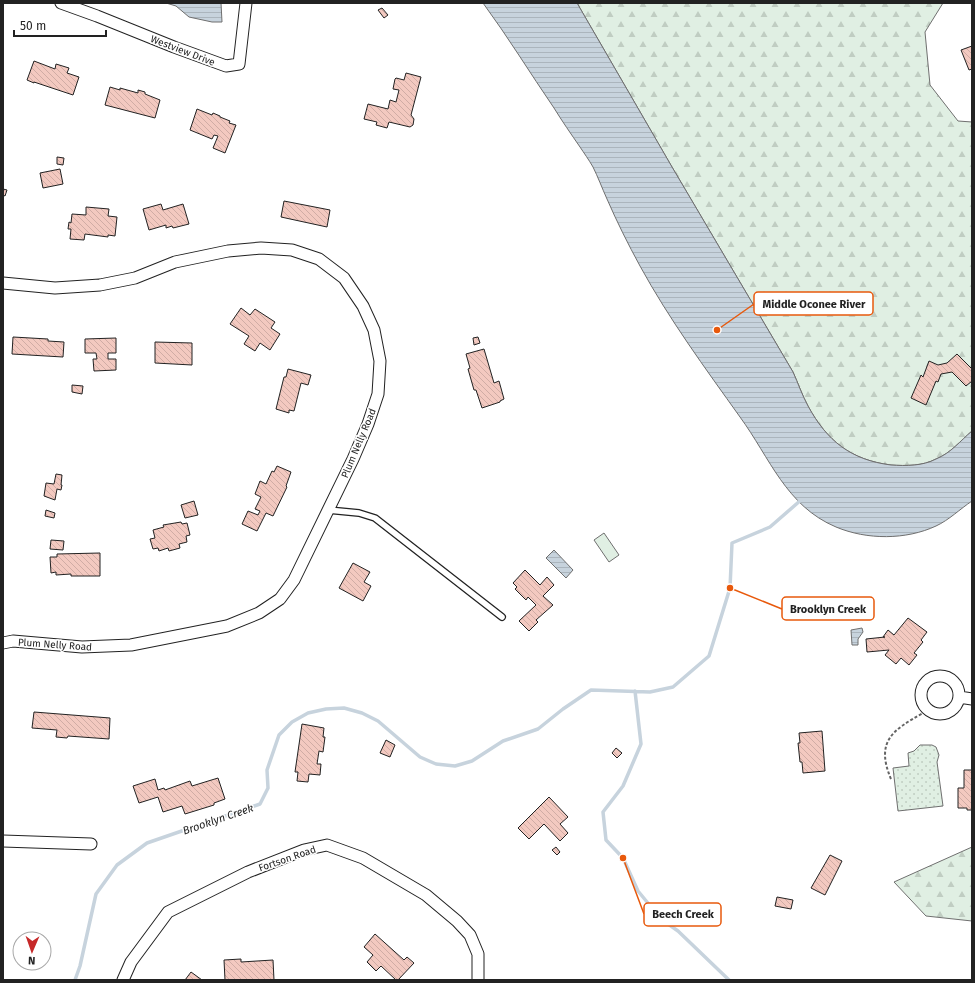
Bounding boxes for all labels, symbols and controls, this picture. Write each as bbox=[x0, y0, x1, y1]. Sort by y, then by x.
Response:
scale bar bbox=[14, 12, 106, 38]
text: 50 m bbox=[20, 19, 46, 33]
street label: Westview Drive bbox=[149, 33, 217, 69]
callout: Middle Oconee River bbox=[754, 292, 873, 315]
text: Middle Oconee River bbox=[763, 298, 866, 311]
street label: Plum Nelly Road bbox=[339, 407, 379, 480]
callout: Brooklyn Creek bbox=[782, 597, 874, 620]
text: Brooklyn Creek bbox=[790, 603, 867, 616]
street label: Plum Nelly Road bbox=[17, 636, 92, 654]
water label: Brooklyn Creek bbox=[181, 801, 255, 838]
street label: Fortson Road bbox=[257, 844, 318, 874]
callout: Beech Creek bbox=[644, 903, 721, 926]
text: Beech Creek bbox=[652, 908, 715, 921]
north arrow bbox=[12, 931, 52, 971]
text: N bbox=[28, 954, 36, 967]

